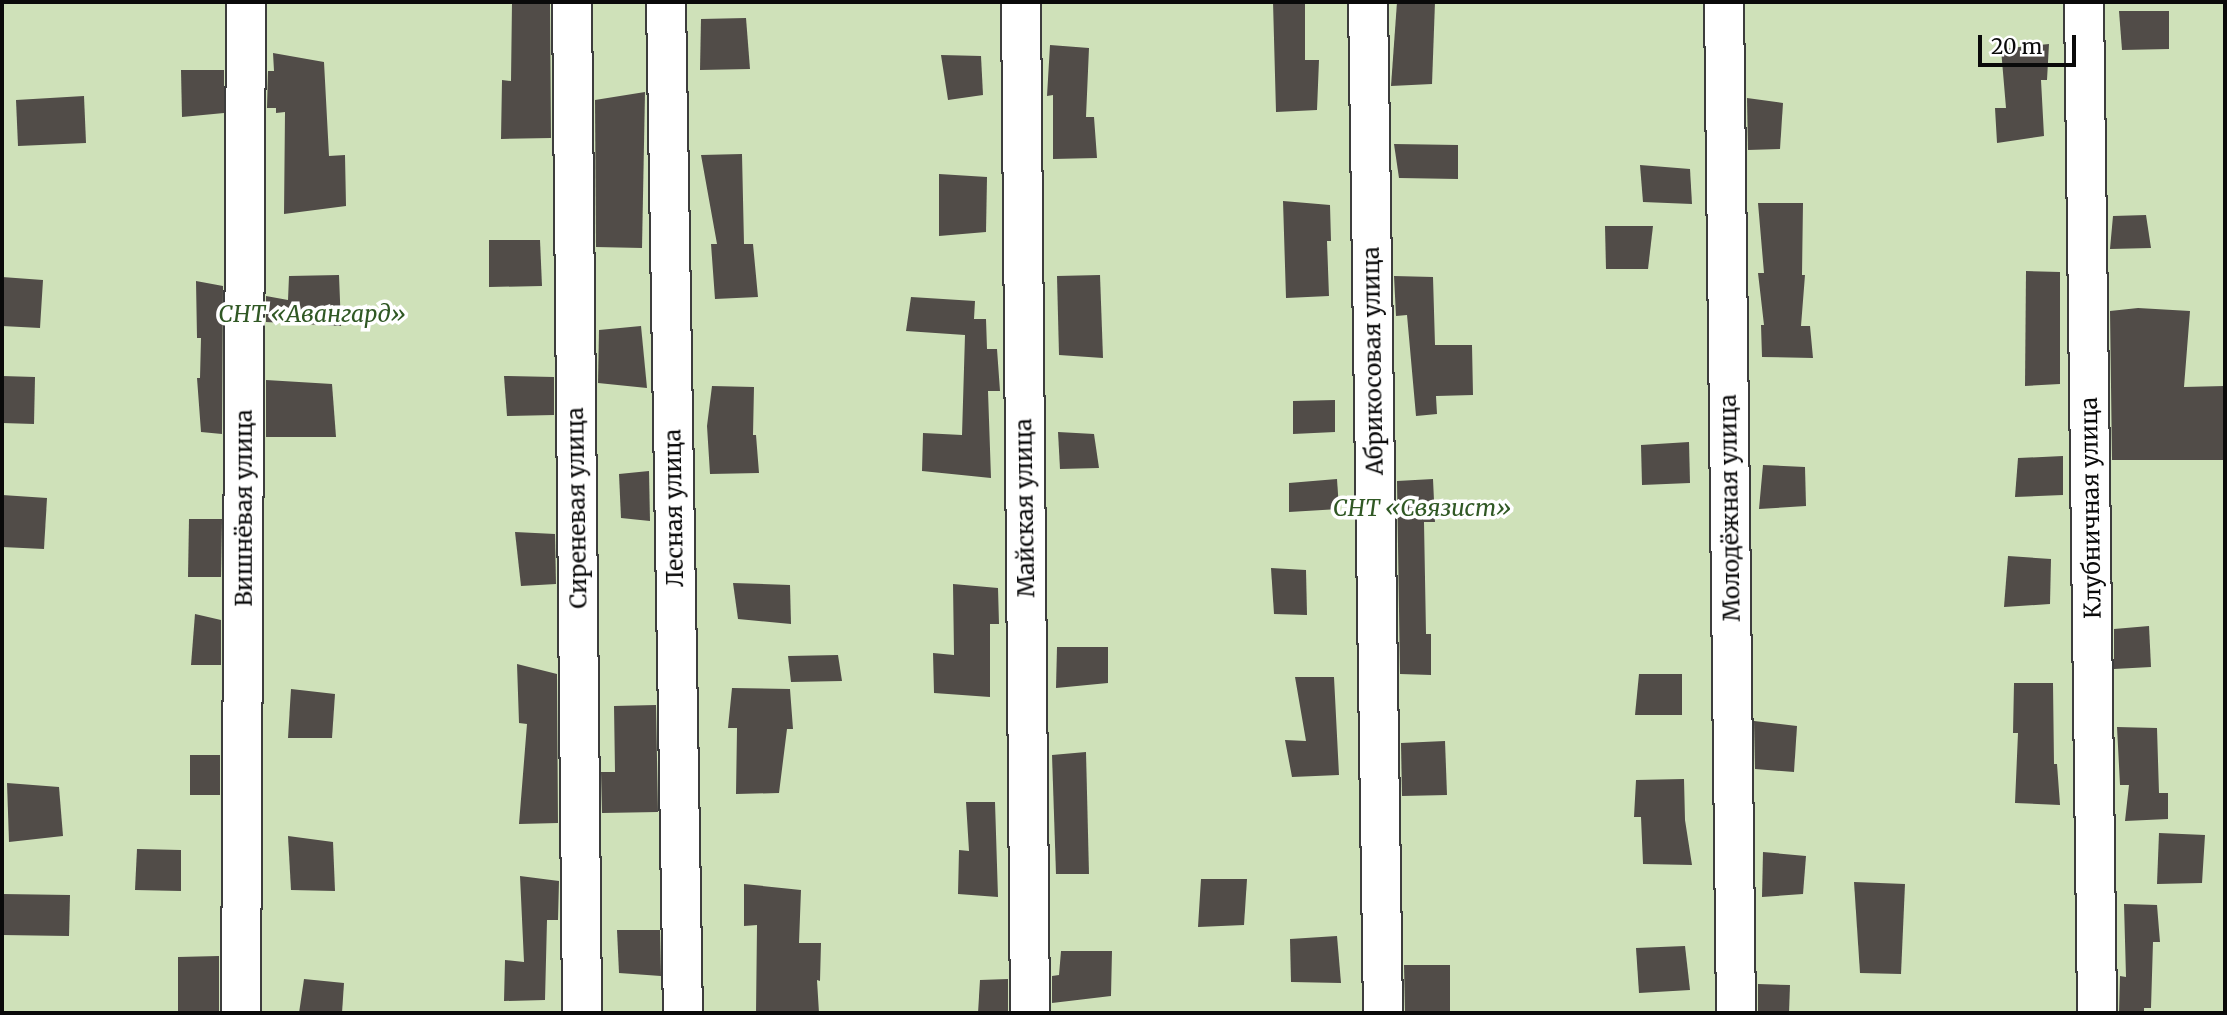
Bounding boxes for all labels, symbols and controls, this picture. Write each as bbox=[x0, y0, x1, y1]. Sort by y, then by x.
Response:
scale bar bbox=[1982, 21, 2080, 65]
text: 20 m bbox=[1991, 33, 2042, 60]
street label: Абрикосовая улица bbox=[1357, 247, 1389, 475]
park label: СНТ «Авангард» bbox=[218, 300, 406, 328]
street label: Молодёжная улица bbox=[1714, 394, 1746, 622]
street label: Клубничная улица bbox=[2075, 397, 2107, 619]
street label: Сиреневая улица bbox=[561, 407, 593, 609]
street label: Вишнёвая улица bbox=[230, 409, 258, 607]
street label: Майская улица bbox=[1010, 418, 1040, 598]
street label: Лесная улица bbox=[659, 429, 689, 587]
park label: СНТ «Связист» bbox=[1333, 494, 1511, 522]

